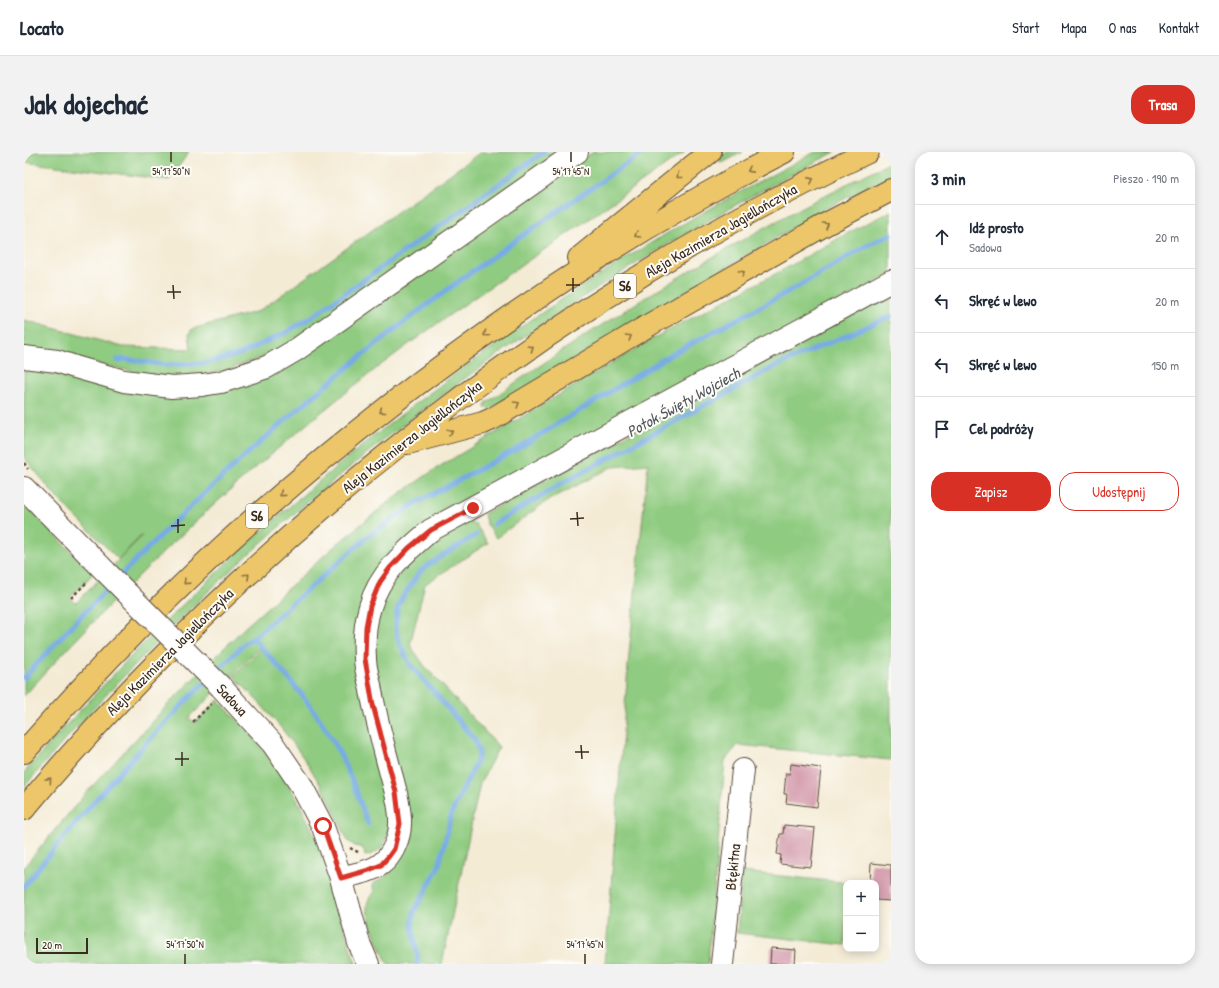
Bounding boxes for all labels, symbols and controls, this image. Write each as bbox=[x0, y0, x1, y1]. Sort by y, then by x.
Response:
text: Locato bbox=[20, 15, 64, 41]
text: Start bbox=[1012, 18, 1039, 37]
text: Mapa bbox=[1061, 18, 1087, 37]
text: O nas bbox=[1109, 18, 1137, 37]
text: Kontakt bbox=[1159, 18, 1199, 37]
text: Jak dojechać bbox=[24, 85, 148, 123]
button: Trasa bbox=[1131, 85, 1195, 124]
text: 54°17'50"N bbox=[152, 165, 190, 178]
text: 54°17'45"N bbox=[553, 165, 589, 178]
one-way arrow bbox=[747, 165, 754, 173]
text: 3 min bbox=[931, 167, 966, 190]
text: Pieszo · 190 m bbox=[1113, 169, 1179, 187]
one-way arrow bbox=[676, 171, 684, 178]
street label: Aleja Kazimierza Jagiellończyka bbox=[641, 178, 801, 283]
one-way arrow bbox=[807, 178, 814, 185]
text: Idź prosto bbox=[969, 217, 1023, 238]
one-way arrow bbox=[822, 222, 829, 229]
icon: ahead bbox=[931, 226, 953, 248]
text: 20 m bbox=[1155, 228, 1179, 246]
one-way arrow bbox=[634, 230, 641, 237]
text: Sadowa bbox=[969, 238, 1002, 256]
one-way arrow bbox=[738, 270, 745, 277]
road number: S6 bbox=[614, 274, 636, 298]
icon: left bbox=[931, 290, 953, 312]
text: Skręć w lewo bbox=[969, 290, 1036, 311]
text: 20 m bbox=[1155, 292, 1179, 310]
one-way arrow bbox=[484, 329, 491, 336]
one-way arrow bbox=[625, 334, 632, 342]
one-way arrow bbox=[527, 346, 534, 353]
icon: left bbox=[931, 354, 953, 376]
text: Skręć w lewo bbox=[969, 354, 1036, 375]
text: 150 m bbox=[1151, 356, 1179, 374]
water label: Potok Święty Wojciech bbox=[622, 361, 745, 442]
street label: Aleja Kazimierza Jagiellończyka bbox=[337, 375, 486, 498]
one-way arrow bbox=[513, 401, 520, 408]
one-way arrow bbox=[380, 407, 387, 414]
icon: arrive bbox=[931, 418, 953, 440]
text: Cel podróży bbox=[969, 418, 1034, 439]
one-way arrow bbox=[446, 428, 453, 437]
button: Zapisz bbox=[931, 472, 1051, 511]
button: Udostępnij bbox=[1059, 472, 1179, 511]
one-way arrow bbox=[279, 490, 287, 497]
route end bbox=[464, 499, 482, 517]
road number: S6 bbox=[246, 504, 268, 528]
one-way arrow bbox=[242, 573, 250, 581]
one-way arrow bbox=[183, 577, 191, 585]
street label: Aleja Kazimierza Jagiellończyka bbox=[101, 583, 238, 720]
street label: Sadowa bbox=[212, 679, 253, 721]
one-way arrow bbox=[45, 777, 52, 784]
route start bbox=[314, 817, 332, 835]
street label: Błękitna bbox=[720, 843, 745, 891]
map controls bbox=[843, 880, 879, 952]
button: + bbox=[843, 880, 879, 916]
button: − bbox=[843, 916, 879, 952]
scale bar bbox=[36, 936, 88, 955]
text: 20 m bbox=[42, 938, 62, 952]
text: 54°17'50"N bbox=[166, 938, 204, 951]
text: 54°17'45"N bbox=[567, 938, 603, 951]

